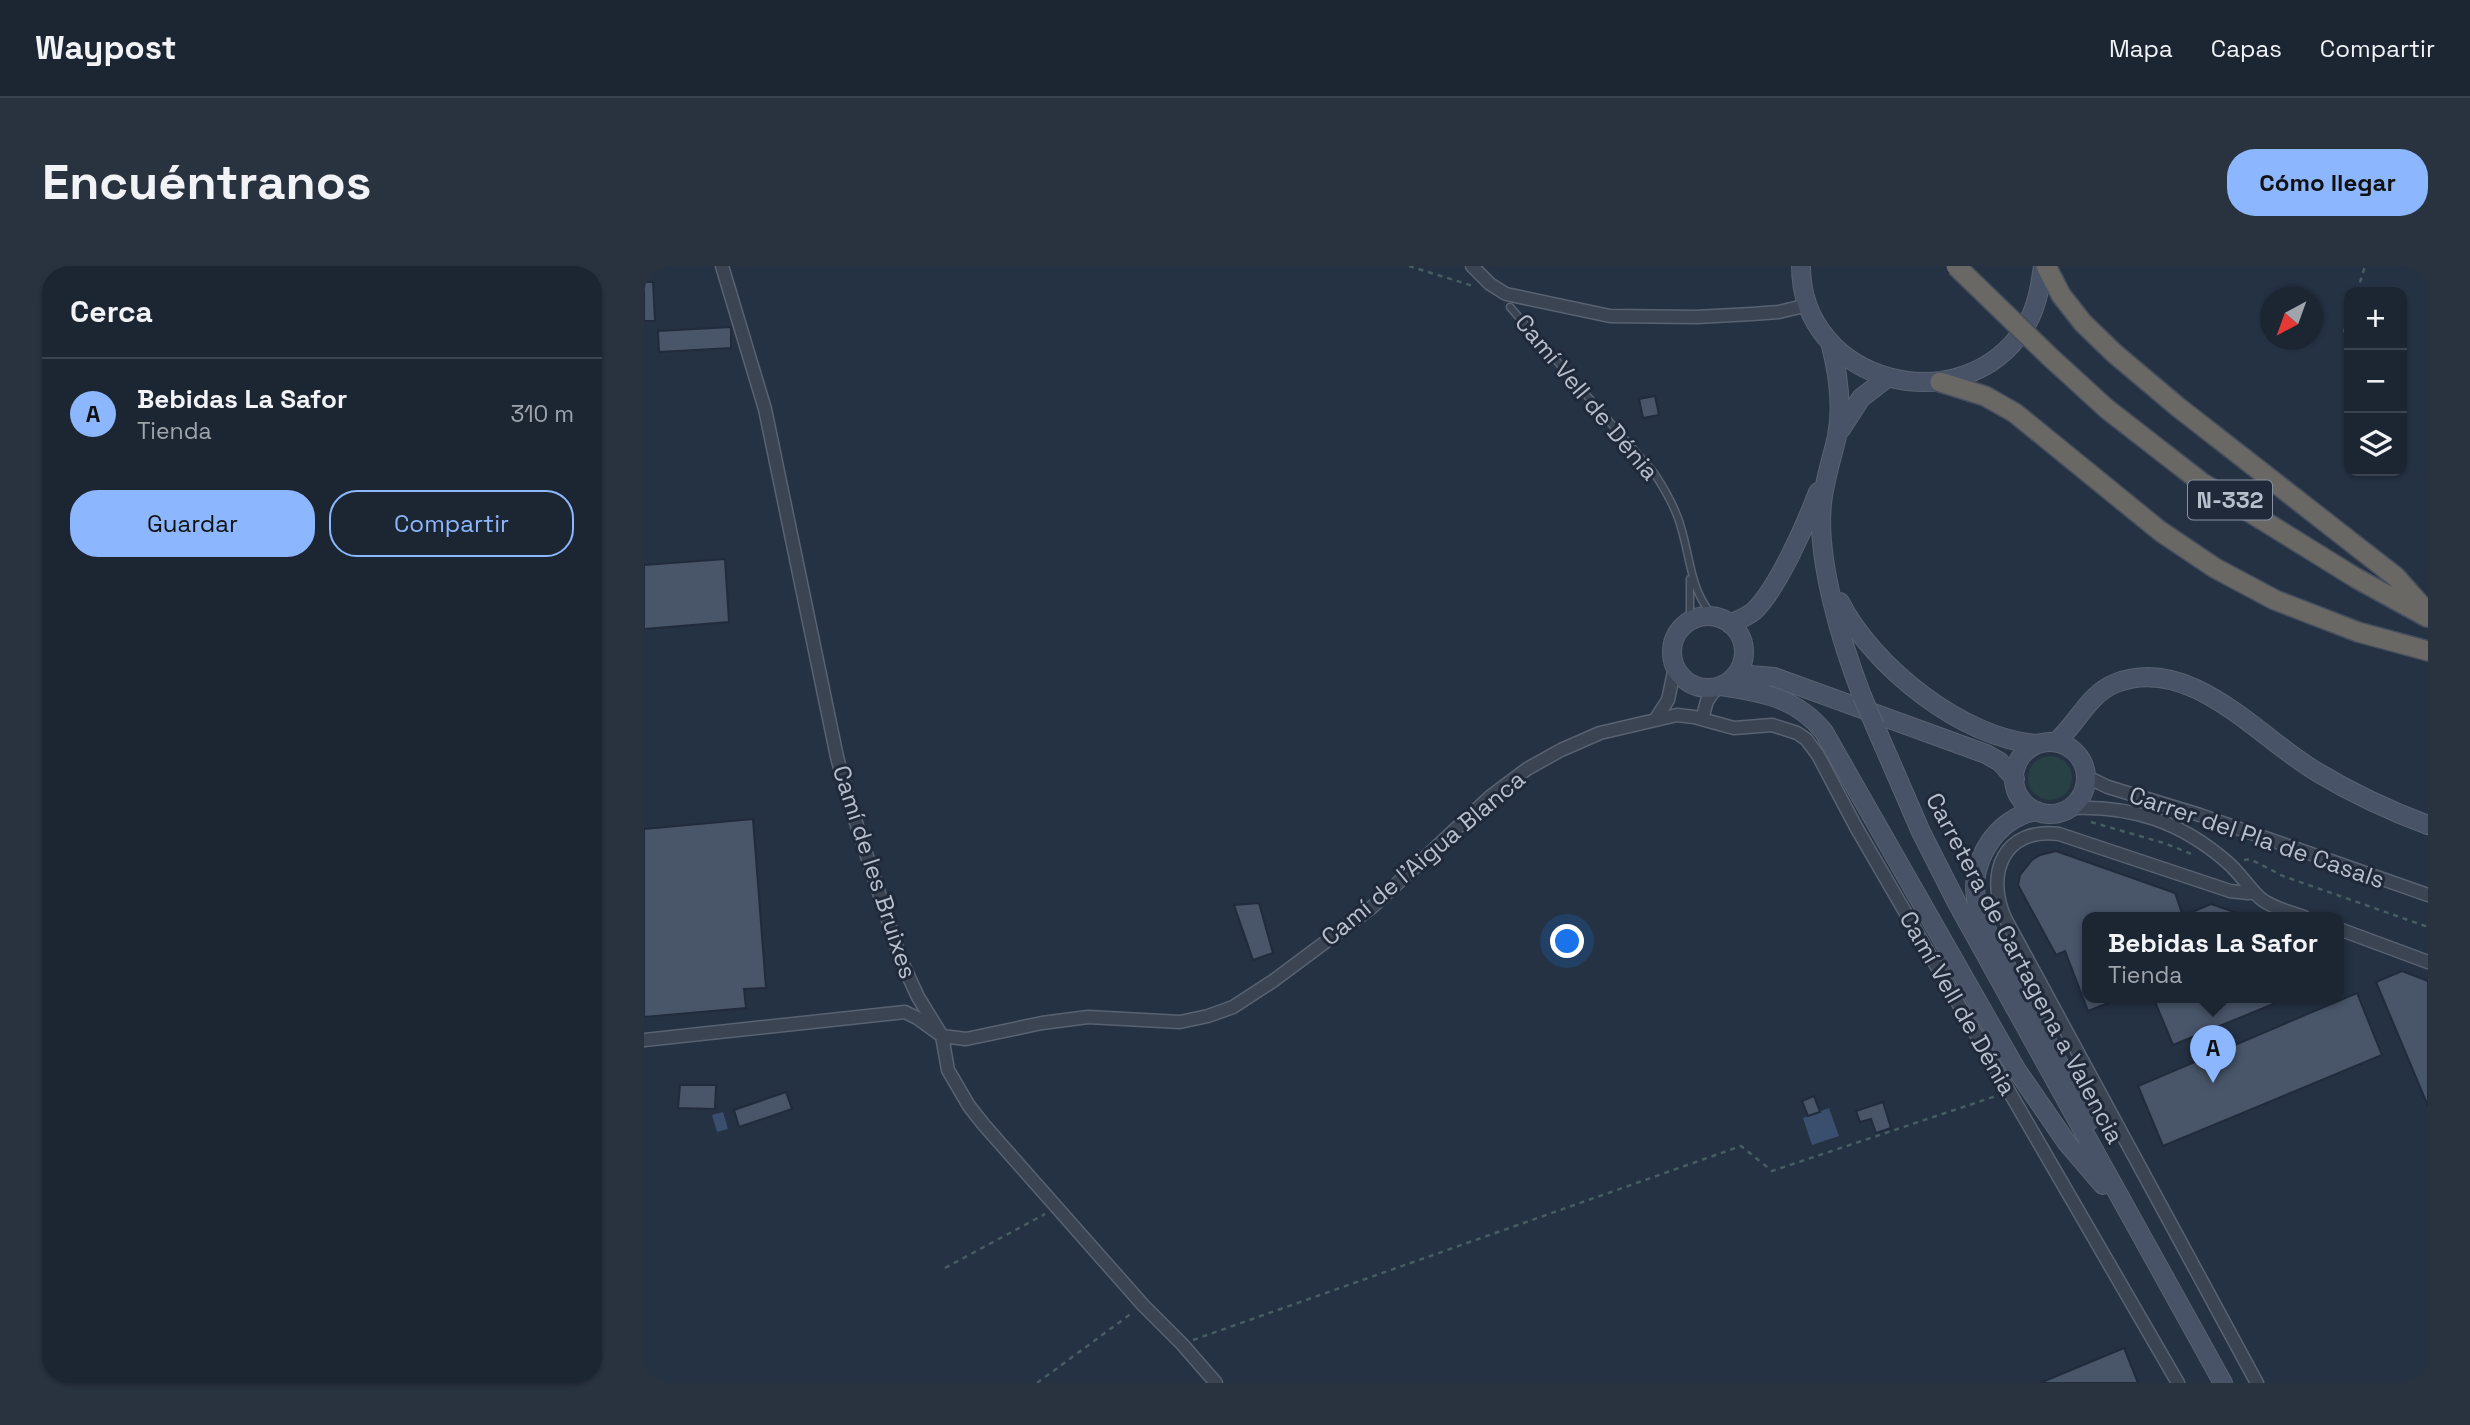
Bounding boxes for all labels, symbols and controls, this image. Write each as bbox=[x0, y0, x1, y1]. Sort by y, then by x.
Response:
text: Waypost bbox=[35, 27, 177, 69]
text: Mapa bbox=[2109, 33, 2173, 64]
text: Capas bbox=[2211, 33, 2282, 64]
text: Compartir bbox=[2320, 33, 2435, 64]
button: Cómo llegar bbox=[2227, 149, 2428, 216]
text: Encuéntranos bbox=[42, 151, 371, 213]
north arrow bbox=[2260, 287, 2323, 350]
map controls bbox=[2344, 287, 2407, 476]
button: + bbox=[2344, 287, 2407, 350]
text: Cerca bbox=[70, 292, 153, 331]
street label: Camí Vell de Dénia bbox=[1508, 307, 1666, 487]
button: − bbox=[2344, 350, 2407, 413]
text: Bebidas La Safor bbox=[137, 382, 347, 416]
text: A bbox=[86, 399, 100, 429]
text: 310 m bbox=[510, 399, 574, 429]
button: layers bbox=[2344, 413, 2407, 476]
text: Tienda bbox=[137, 416, 212, 446]
road number: N-332 bbox=[2188, 481, 2272, 520]
button: Guardar bbox=[70, 490, 315, 557]
button: Compartir bbox=[329, 490, 574, 557]
street label: Camí de les Bruixes bbox=[826, 761, 924, 983]
street label: Camí de l’Aigua Blanca bbox=[1315, 763, 1532, 952]
street label: Carrer del Pla de Casals bbox=[2125, 779, 2389, 895]
street label: Carretera de Cartagena a Valencia bbox=[1919, 787, 2131, 1149]
street label: Camí Vell de Dénia bbox=[1893, 905, 2024, 1101]
popup bbox=[2082, 912, 2344, 1003]
your location bbox=[1550, 924, 1584, 958]
text: Bebidas La Safor bbox=[2108, 926, 2318, 960]
text: Tienda bbox=[2108, 960, 2183, 990]
pin: A bbox=[2190, 1025, 2236, 1083]

